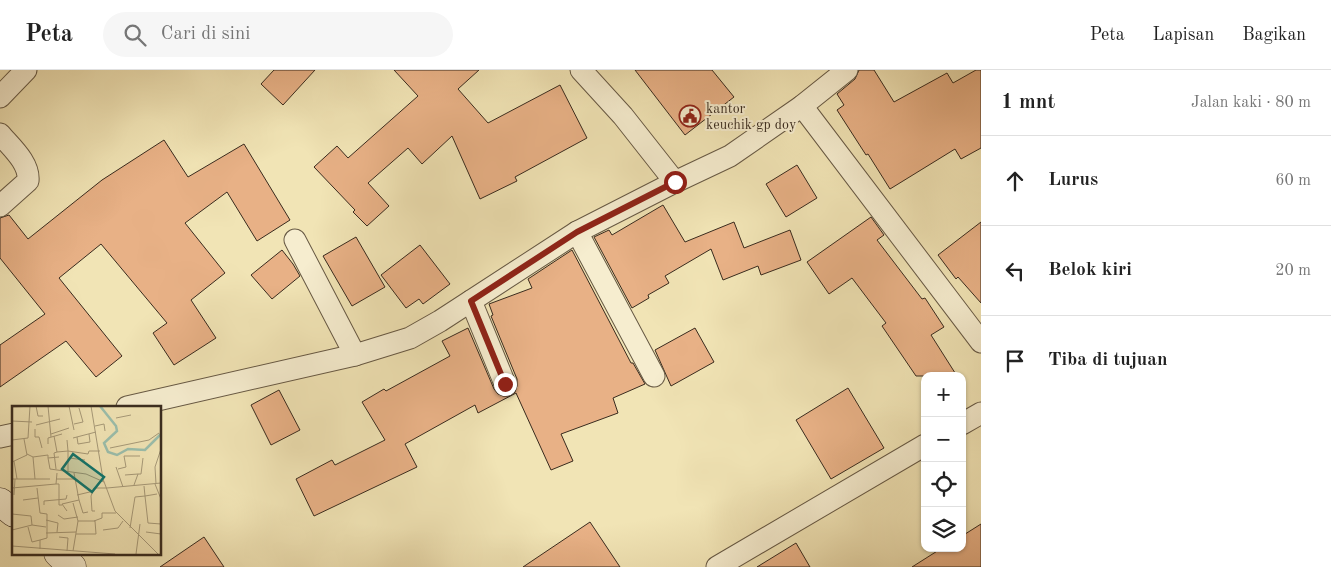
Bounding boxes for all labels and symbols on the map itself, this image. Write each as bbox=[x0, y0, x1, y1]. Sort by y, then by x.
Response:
place label: kantor keuchik gp doy bbox=[706, 102, 797, 132]
public building icon: kantor keuchik gp doy bbox=[678, 104, 702, 128]
route start bbox=[664, 171, 687, 194]
route end bbox=[494, 373, 517, 396]
inset map bbox=[12, 406, 161, 554]

